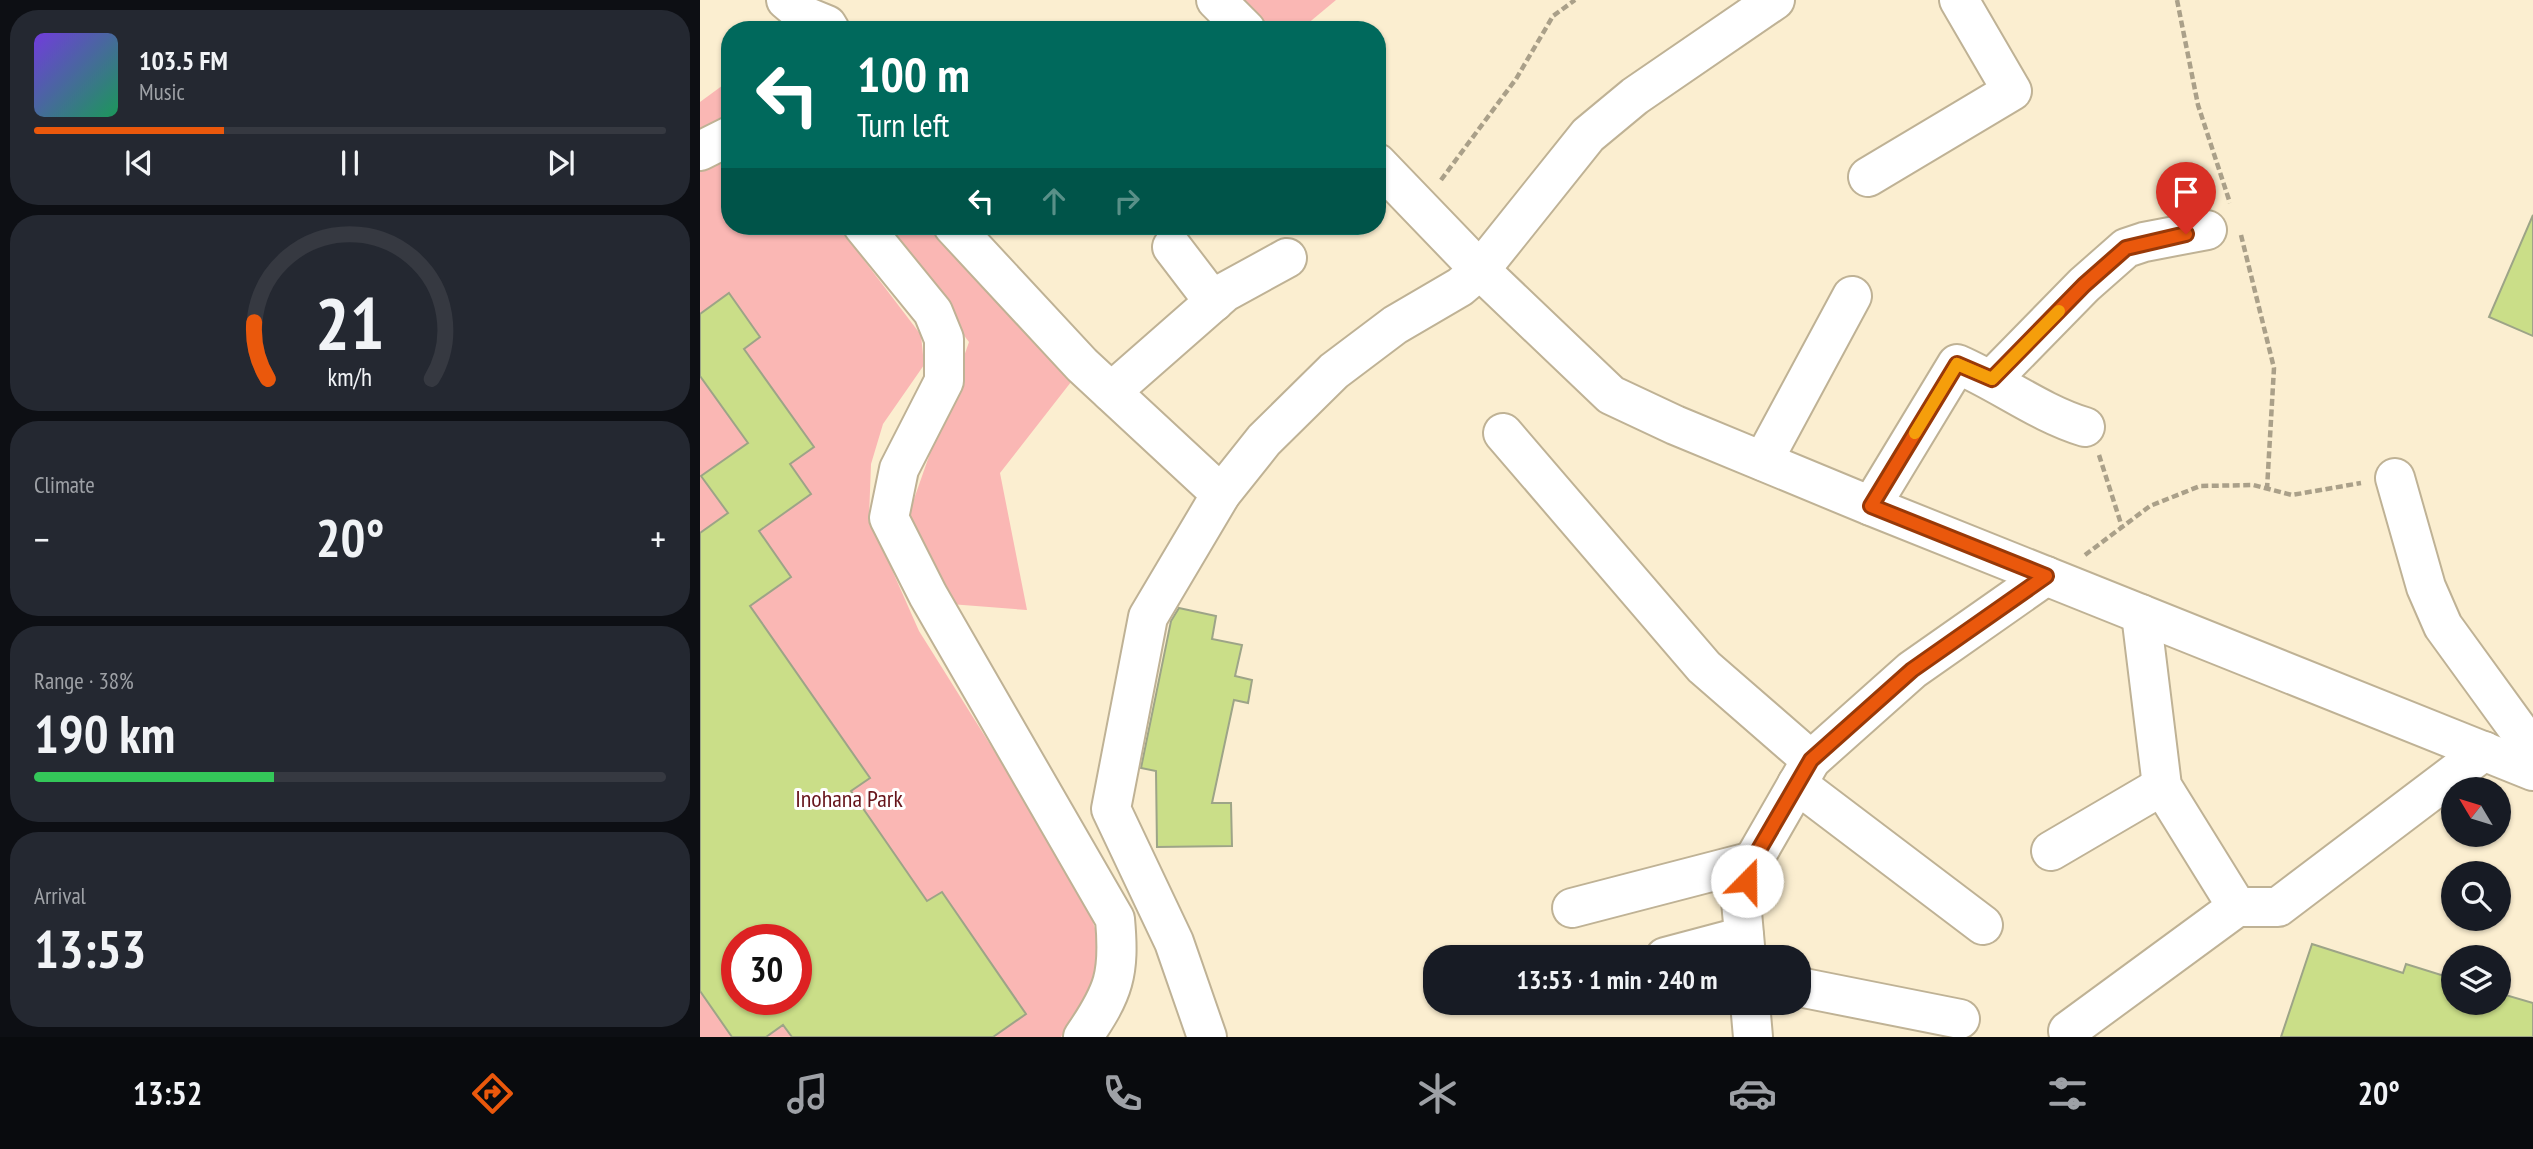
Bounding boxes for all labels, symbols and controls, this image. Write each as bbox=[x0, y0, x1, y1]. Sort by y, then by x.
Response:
text: 100 m bbox=[857, 42, 970, 106]
text: 103.5 FM bbox=[139, 44, 228, 77]
icon: left bbox=[742, 49, 833, 140]
text: Music bbox=[139, 77, 185, 106]
text: Turn left bbox=[857, 104, 949, 146]
icon: previous bbox=[120, 144, 158, 182]
icon: pause bbox=[331, 144, 369, 182]
icon: next bbox=[542, 144, 580, 182]
pin bbox=[2156, 162, 2216, 234]
icon: arrive bbox=[2167, 173, 2205, 211]
icon: left bbox=[962, 182, 1000, 220]
icon: ahead bbox=[1035, 182, 1073, 220]
icon: right bbox=[1108, 182, 1146, 220]
text: 21 bbox=[315, 276, 385, 370]
text: km/h bbox=[328, 361, 372, 393]
text: Climate bbox=[34, 470, 95, 499]
text: 20° bbox=[316, 504, 384, 571]
text: − bbox=[34, 514, 50, 563]
text: + bbox=[650, 514, 666, 563]
text: Range · 38% bbox=[34, 666, 134, 695]
text: 190 km bbox=[34, 700, 175, 767]
north arrow bbox=[2441, 777, 2511, 847]
map controls bbox=[2441, 777, 2511, 1015]
park label: Inohana Park bbox=[795, 783, 903, 814]
position arrow bbox=[1710, 844, 1784, 918]
button: search bbox=[2441, 861, 2511, 931]
text: Arrival bbox=[34, 881, 86, 910]
text: 13:53 bbox=[34, 915, 146, 982]
speed limit sign: 30 bbox=[721, 924, 812, 1015]
button: layers bbox=[2441, 945, 2511, 1015]
text: 13:53 · 1 min · 240 m bbox=[1517, 963, 1717, 996]
icon: directions bbox=[468, 1069, 517, 1118]
icon: music bbox=[783, 1069, 832, 1118]
icon: phone bbox=[1098, 1069, 1147, 1118]
icon: climate bbox=[1413, 1069, 1462, 1118]
icon: car bbox=[1728, 1069, 1777, 1118]
icon: filters bbox=[2043, 1069, 2092, 1118]
text: 13:52 bbox=[133, 1072, 202, 1114]
text: 20° bbox=[2358, 1072, 2400, 1114]

